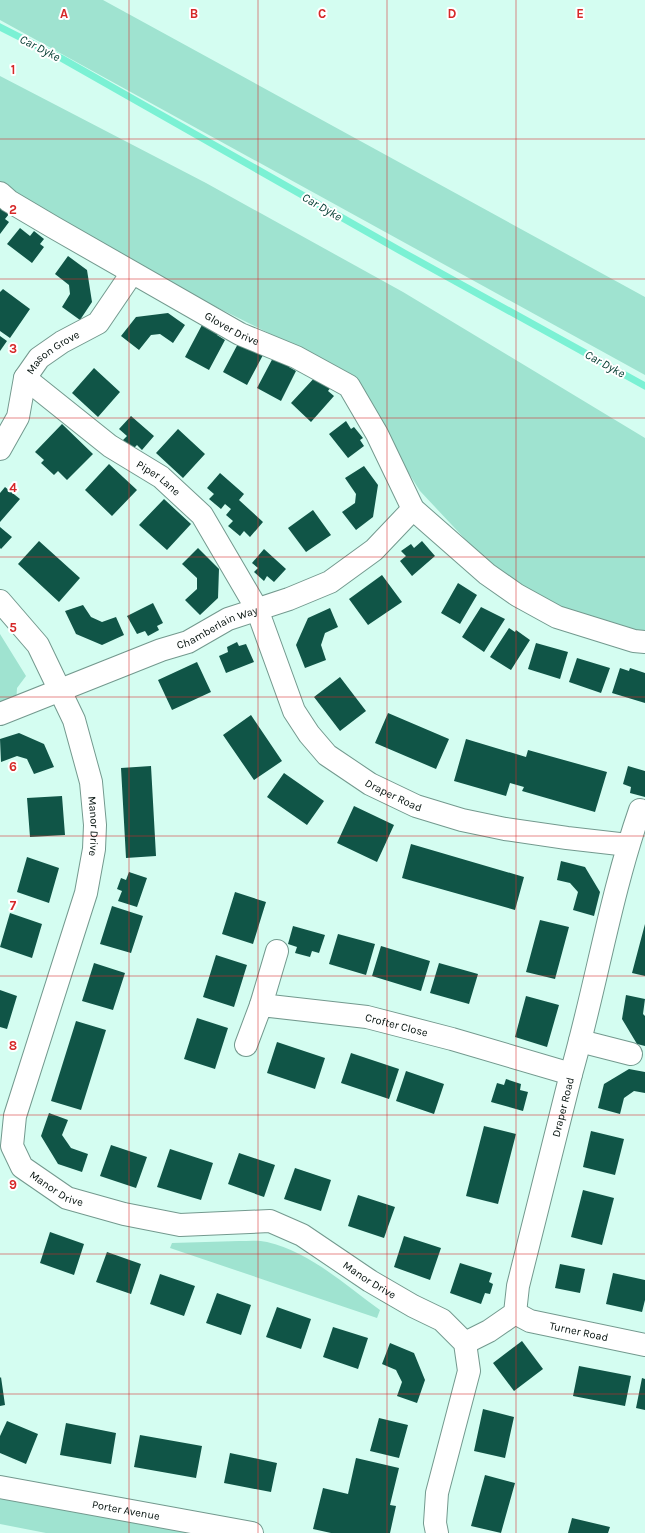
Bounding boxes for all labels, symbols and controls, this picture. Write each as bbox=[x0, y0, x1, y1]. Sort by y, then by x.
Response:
text: A bbox=[60, 6, 68, 21]
text: B bbox=[190, 6, 198, 21]
text: C bbox=[318, 6, 326, 21]
text: D bbox=[448, 6, 457, 21]
text: E bbox=[576, 6, 584, 21]
water label: Car Dyke bbox=[17, 32, 63, 64]
text: 1 bbox=[11, 62, 15, 77]
water label: Car Dyke bbox=[300, 190, 345, 224]
text: 2 bbox=[9, 202, 17, 217]
street label: Glover Drive bbox=[202, 309, 261, 348]
street label: Mason Grove bbox=[24, 328, 82, 377]
text: 3 bbox=[9, 341, 17, 356]
water label: Car Dyke bbox=[583, 347, 628, 381]
street label: Piper Lane bbox=[134, 458, 183, 499]
text: 4 bbox=[9, 480, 17, 495]
street label: Chamberlain Way bbox=[175, 604, 259, 652]
text: 5 bbox=[9, 620, 17, 635]
text: 6 bbox=[9, 759, 17, 774]
street label: Draper Road bbox=[362, 776, 423, 814]
street label: Manor Drive bbox=[85, 796, 101, 858]
text: 7 bbox=[10, 898, 17, 913]
street label: Crofter Close bbox=[364, 1011, 430, 1040]
text: 8 bbox=[9, 1038, 17, 1053]
street label: Draper Road bbox=[549, 1076, 577, 1139]
street label: Manor Drive bbox=[27, 1168, 85, 1209]
text: 9 bbox=[9, 1177, 17, 1192]
street label: Manor Drive bbox=[340, 1259, 399, 1302]
street label: Turner Road bbox=[548, 1319, 609, 1344]
street label: Porter Avenue bbox=[91, 1498, 161, 1523]

